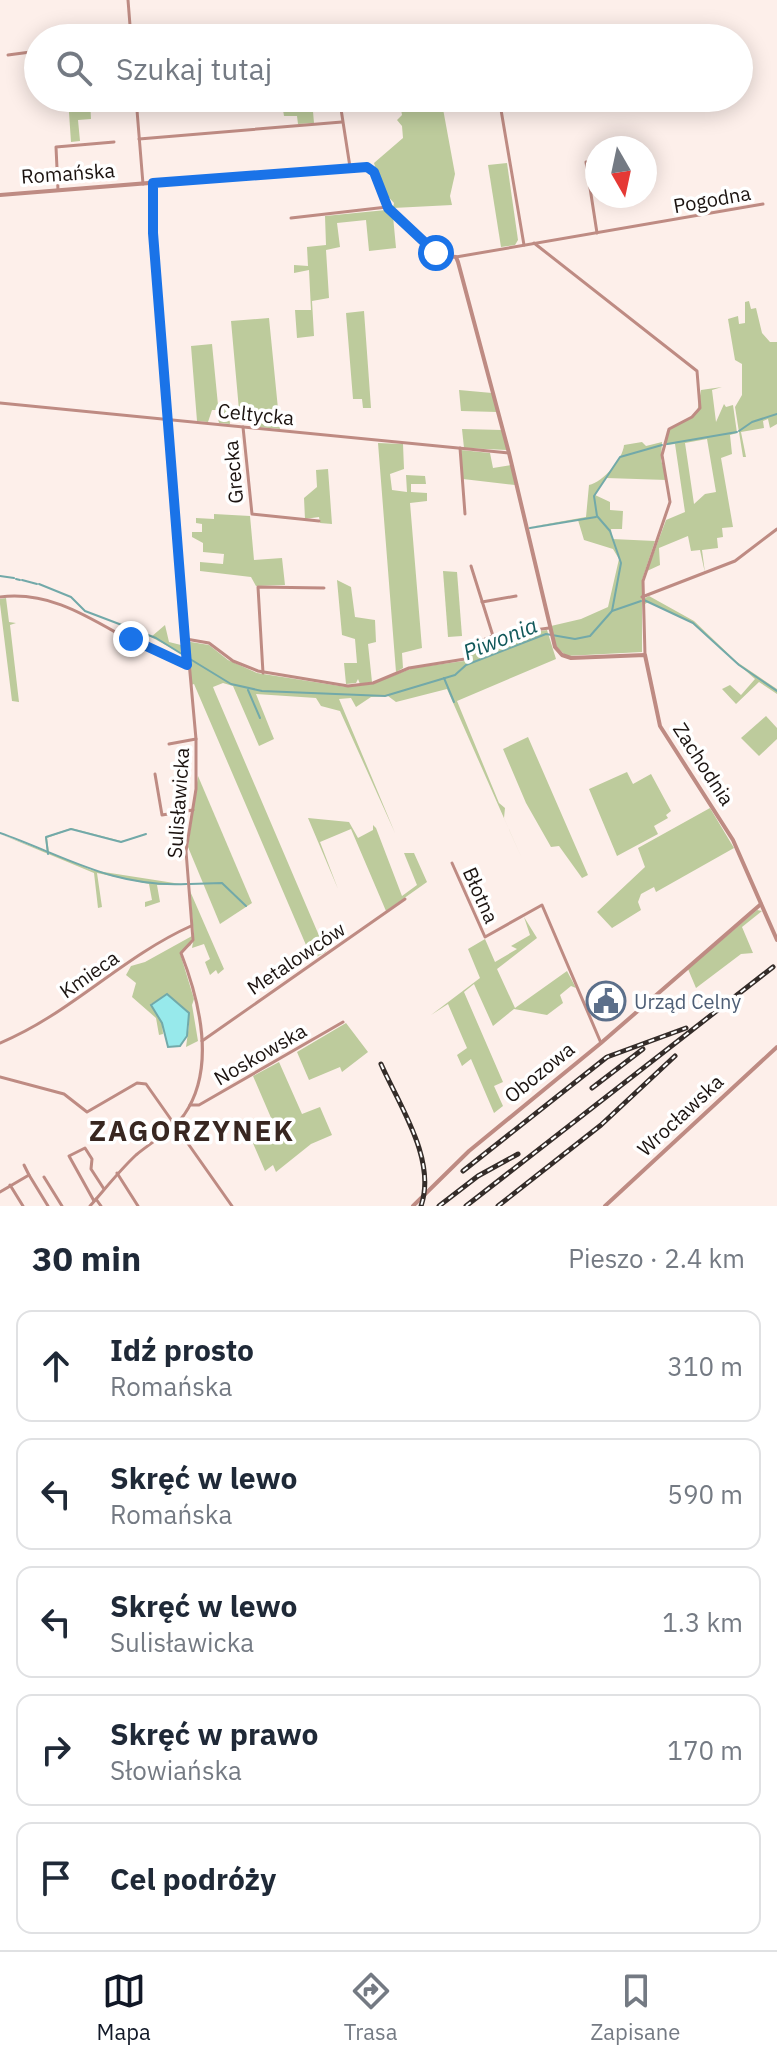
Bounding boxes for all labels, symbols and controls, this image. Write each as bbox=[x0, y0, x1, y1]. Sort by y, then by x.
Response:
search box bbox=[24, 24, 753, 112]
icon: search bbox=[52, 46, 96, 90]
text: Szukaj tutaj bbox=[116, 49, 272, 88]
north arrow bbox=[585, 136, 657, 208]
street label: Romańska bbox=[20, 156, 116, 190]
street label: Pogodna bbox=[671, 179, 753, 219]
route start bbox=[418, 235, 454, 271]
street label: Celtycka bbox=[216, 397, 296, 431]
street label: Grecka bbox=[217, 439, 249, 505]
water label: Piwonia bbox=[458, 610, 542, 666]
route end bbox=[113, 621, 149, 657]
street label: Zachodnia bbox=[667, 717, 741, 811]
street label: Sulisławicka bbox=[161, 746, 195, 859]
street label: Błotna bbox=[457, 863, 505, 928]
street label: Metalowców bbox=[242, 915, 350, 1001]
street label: Kmieca bbox=[54, 944, 124, 1004]
public building icon: Urząd Celny bbox=[585, 980, 627, 1022]
place label: Urząd Celny bbox=[634, 988, 741, 1015]
street label: Noskowska bbox=[209, 1017, 311, 1091]
street label: Obozowa bbox=[498, 1035, 580, 1109]
street label: Wrocławska bbox=[631, 1068, 729, 1162]
district label: ZAGORZYNEK bbox=[89, 1112, 295, 1149]
text: 30 min bbox=[32, 1236, 141, 1280]
text: Pieszo · 2.4 km bbox=[568, 1241, 745, 1275]
text: Idź prosto bbox=[110, 1330, 254, 1369]
icon: ahead bbox=[34, 1344, 78, 1388]
text: 310 m bbox=[667, 1349, 743, 1383]
text: Romańska bbox=[110, 1369, 232, 1403]
text: Skręć w lewo bbox=[110, 1458, 297, 1497]
icon: left bbox=[34, 1472, 78, 1516]
text: 590 m bbox=[667, 1477, 743, 1511]
text: Romańska bbox=[110, 1497, 232, 1531]
text: Skręć w lewo bbox=[110, 1586, 297, 1625]
icon: left bbox=[34, 1600, 78, 1644]
text: 1.3 km bbox=[662, 1605, 743, 1639]
text: Sulisławicka bbox=[110, 1625, 254, 1659]
text: Skręć w prawo bbox=[110, 1714, 318, 1753]
icon: right bbox=[34, 1728, 78, 1772]
text: 170 m bbox=[667, 1733, 743, 1767]
text: Słowiańska bbox=[110, 1753, 242, 1787]
icon: arrive bbox=[34, 1856, 78, 1900]
text: Cel podróży bbox=[110, 1859, 276, 1898]
tab: Mapa bbox=[97, 1969, 151, 2046]
tab: Trasa bbox=[344, 1969, 398, 2046]
tab: Zapisane bbox=[591, 1969, 680, 2046]

